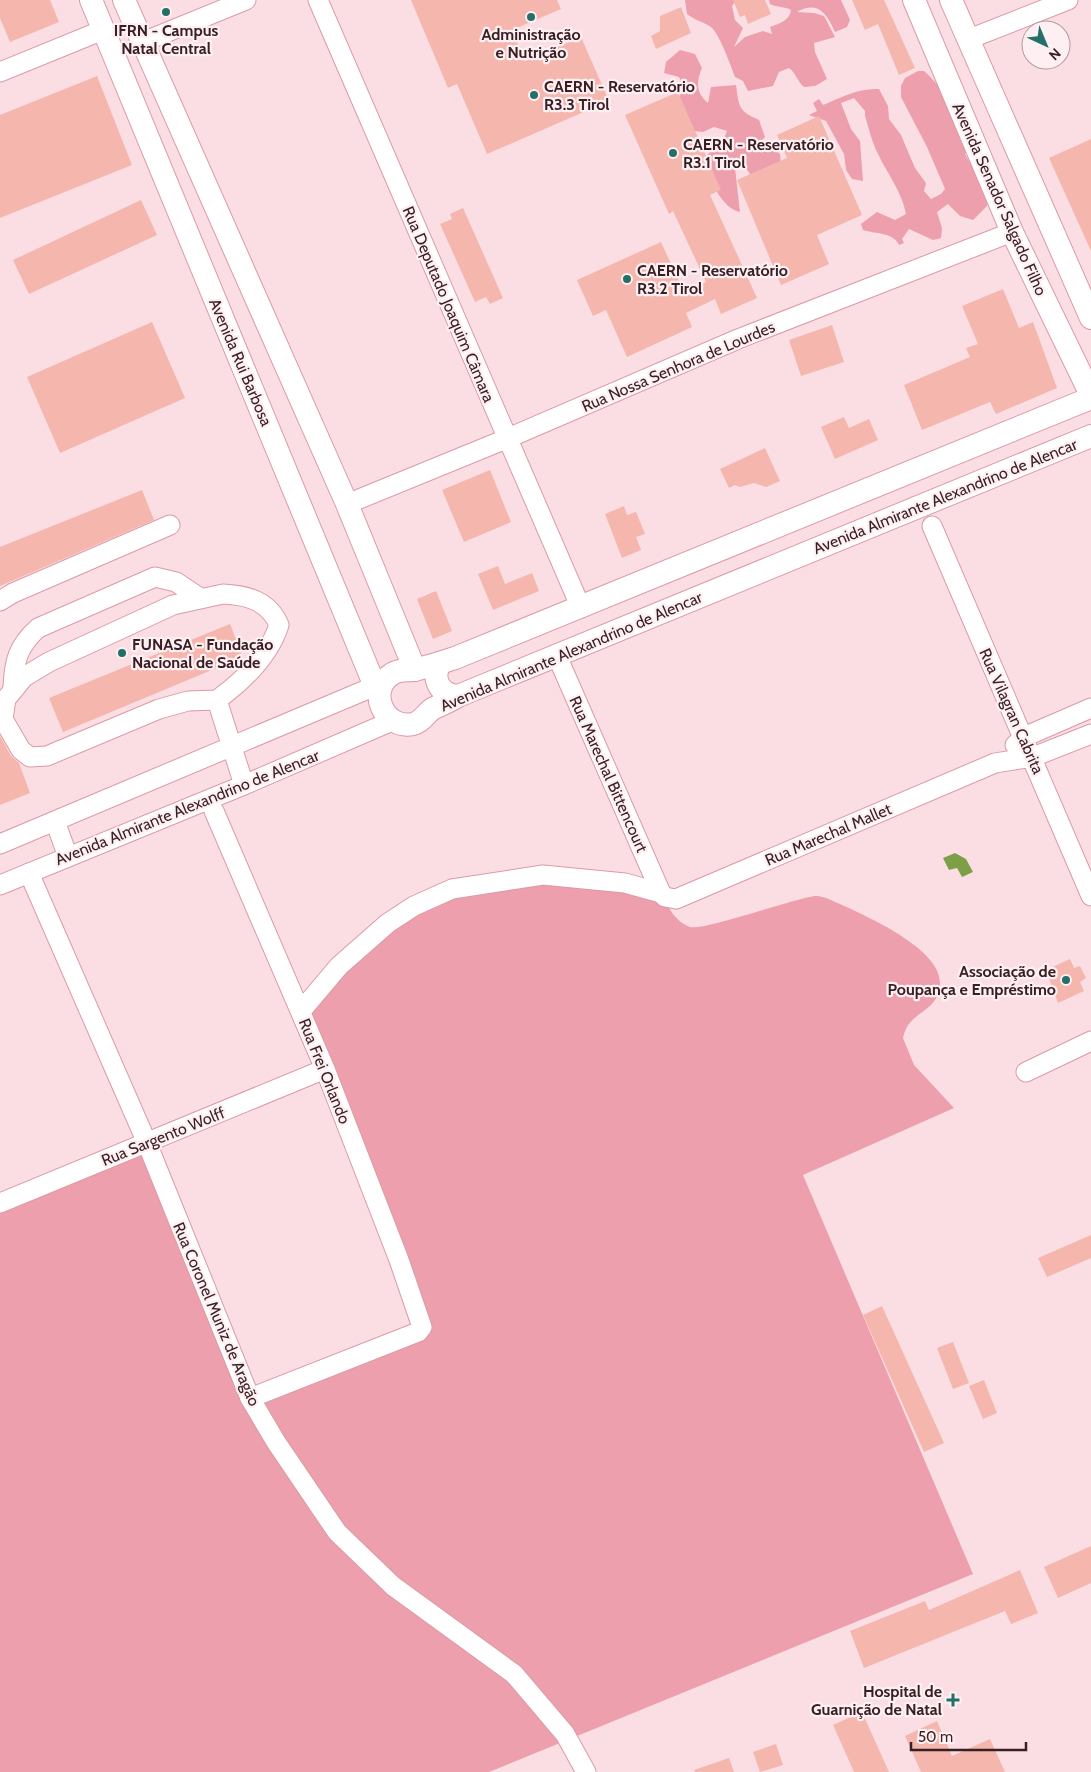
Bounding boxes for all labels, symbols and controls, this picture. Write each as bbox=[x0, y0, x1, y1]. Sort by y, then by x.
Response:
marker: IFRN - Campus Natal Central bbox=[160, 6, 172, 18]
marker: Administração e Nutrição bbox=[525, 11, 537, 23]
north arrow bbox=[1021, 20, 1071, 70]
place label: IFRN - Campus Natal Central bbox=[114, 21, 218, 58]
place label: Administração e Nutrição bbox=[481, 25, 581, 62]
text: N bbox=[1045, 44, 1065, 64]
place label: CAERN - Reservatório R3.3 Tirol bbox=[544, 77, 695, 114]
marker: CAERN - Reservatório R3.3 Tirol bbox=[528, 89, 540, 101]
street label: Avenida Senador Salgado Filho bbox=[948, 100, 1051, 299]
place label: CAERN - Reservatório R3.1 Tirol bbox=[683, 135, 834, 172]
marker: CAERN - Reservatório R3.1 Tirol bbox=[667, 147, 679, 159]
street label: Rua Deputado Joaquim Câmara bbox=[399, 203, 499, 405]
place label: CAERN - Reservatório R3.2 Tirol bbox=[637, 261, 788, 298]
marker: CAERN - Reservatório R3.2 Tirol bbox=[621, 273, 633, 285]
street label: Avenida Rui Barbosa bbox=[205, 296, 276, 429]
street label: Rua Nossa Senhora de Lourdes bbox=[579, 317, 778, 416]
street label: Avenida Almirante Alexandrino de Alencar bbox=[811, 434, 1081, 558]
street label: Avenida Almirante Alexandrino de Alencar bbox=[437, 587, 706, 715]
place label: FUNASA - Fundação Nacional de Saúde bbox=[132, 635, 273, 672]
street label: Rua Vilagran Cabrita bbox=[975, 645, 1048, 777]
marker: FUNASA - Fundação Nacional de Saúde bbox=[116, 647, 128, 659]
street label: Rua Marechal Bittencourt bbox=[565, 693, 652, 856]
street label: Avenida Almirante Alexandrino de Alencar bbox=[53, 745, 323, 869]
street label: Rua Marechal Mallet bbox=[762, 799, 895, 870]
place label: Associação de Poupança e Empréstimo bbox=[887, 962, 1056, 999]
marker: Associação de Poupança e Empréstimo bbox=[1060, 974, 1072, 986]
street label: Rua Frei Orlando bbox=[295, 1016, 354, 1127]
street label: Rua Sargento Wolff bbox=[99, 1103, 228, 1170]
street label: Rua Coronel Muniz de Aragão bbox=[169, 1219, 264, 1409]
place label: Hospital de Guarnição de Natal bbox=[811, 1682, 942, 1719]
marker: Hospital de Guarnição de Natal bbox=[946, 1693, 960, 1707]
scale bar bbox=[911, 1720, 1026, 1752]
text: 50 m bbox=[918, 1728, 953, 1746]

